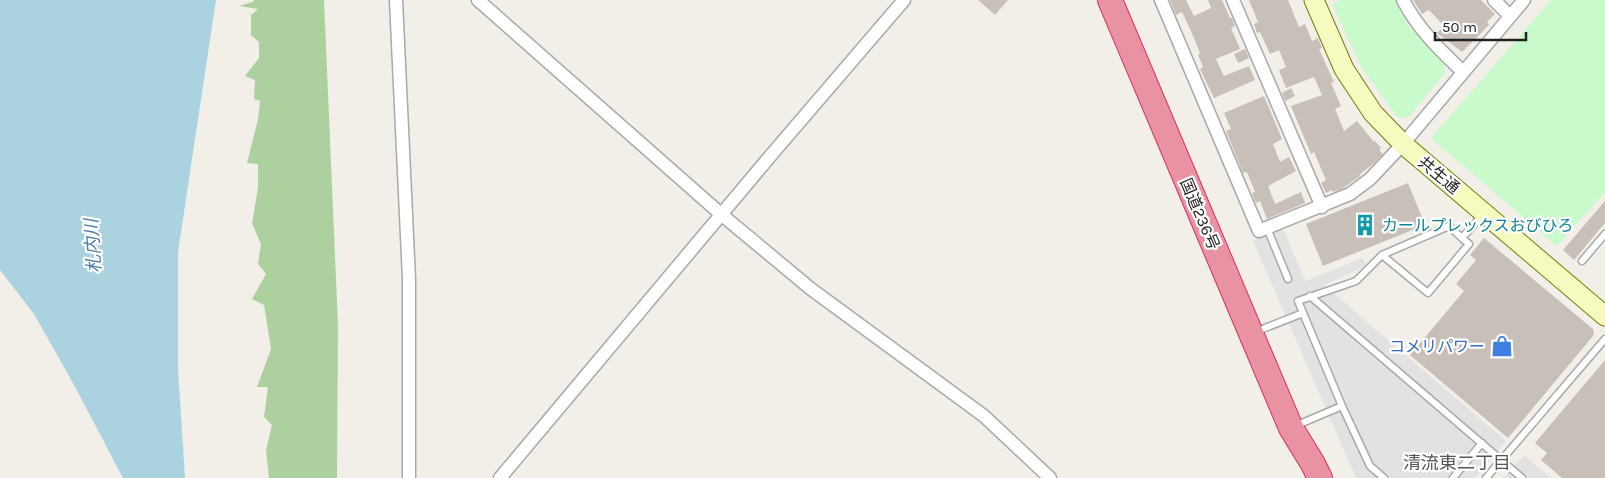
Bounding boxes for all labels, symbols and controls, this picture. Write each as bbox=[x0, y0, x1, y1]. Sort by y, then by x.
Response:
scale bar bbox=[1435, 10, 1526, 42]
text: 50 m bbox=[1442, 18, 1477, 36]
street label: 共生通 bbox=[1415, 152, 1463, 198]
street label: 国道236号 bbox=[1176, 175, 1224, 253]
building icon: カールプレックスおびひろ bbox=[1352, 212, 1378, 238]
water label: 札内川 bbox=[80, 216, 106, 274]
place label: カールプレックスおびひろ bbox=[1382, 216, 1574, 235]
shop icon: コメリパワー bbox=[1489, 333, 1515, 359]
place label: コメリパワー bbox=[1389, 337, 1485, 356]
district label: 清流東二丁目 bbox=[1403, 452, 1511, 474]

